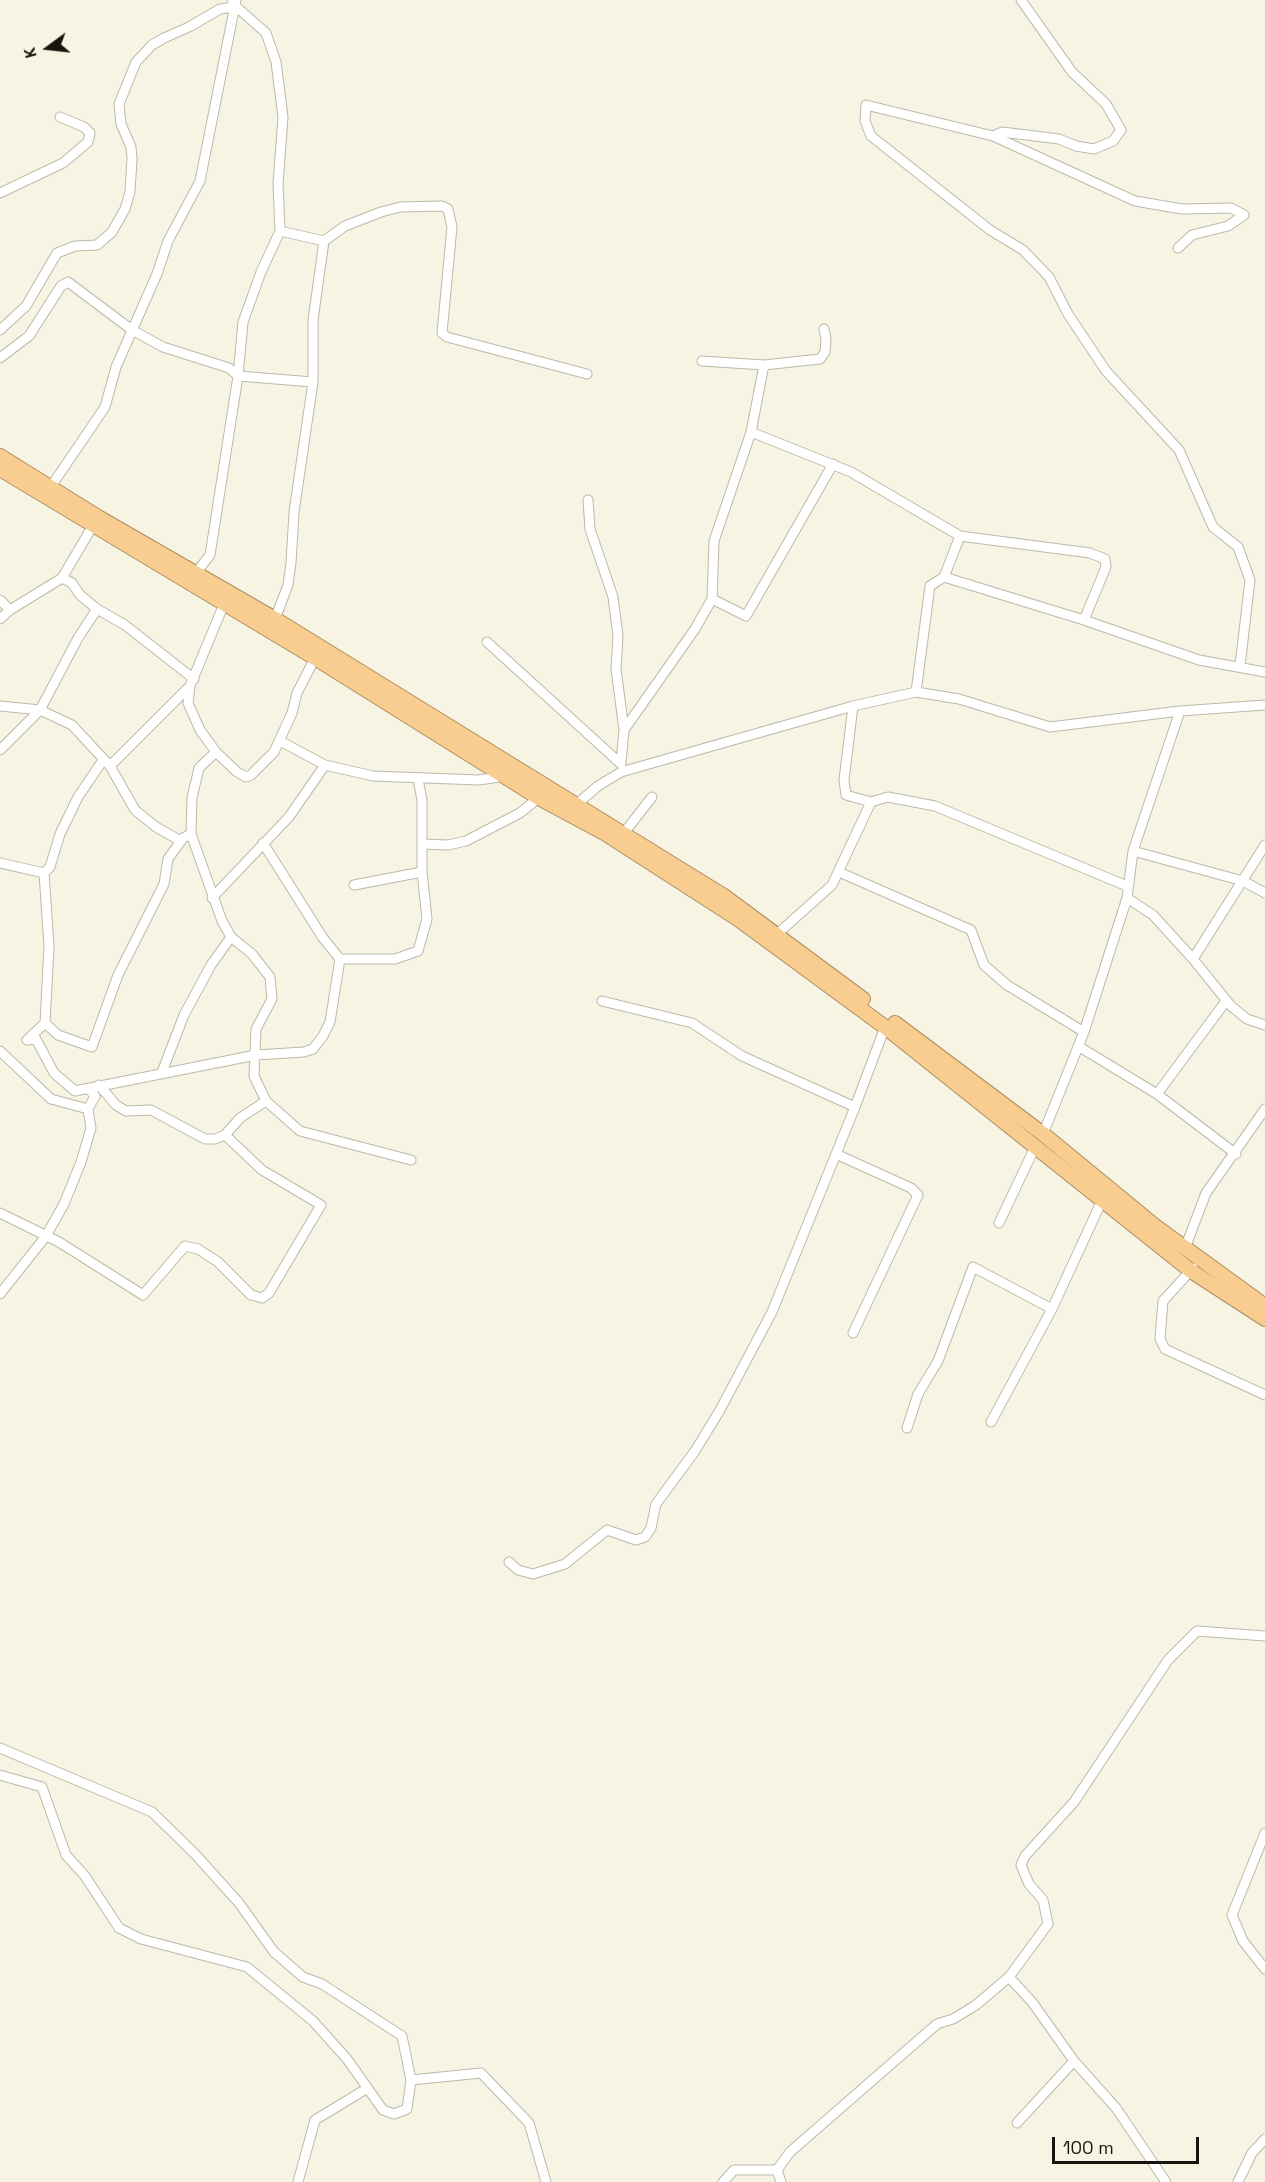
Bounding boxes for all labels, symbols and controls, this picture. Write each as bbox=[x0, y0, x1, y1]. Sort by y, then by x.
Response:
north arrow bbox=[18, 18, 78, 78]
text: K bbox=[19, 45, 42, 60]
scale bar bbox=[1055, 2125, 1202, 2163]
text: 100 m bbox=[1063, 2136, 1114, 2159]

